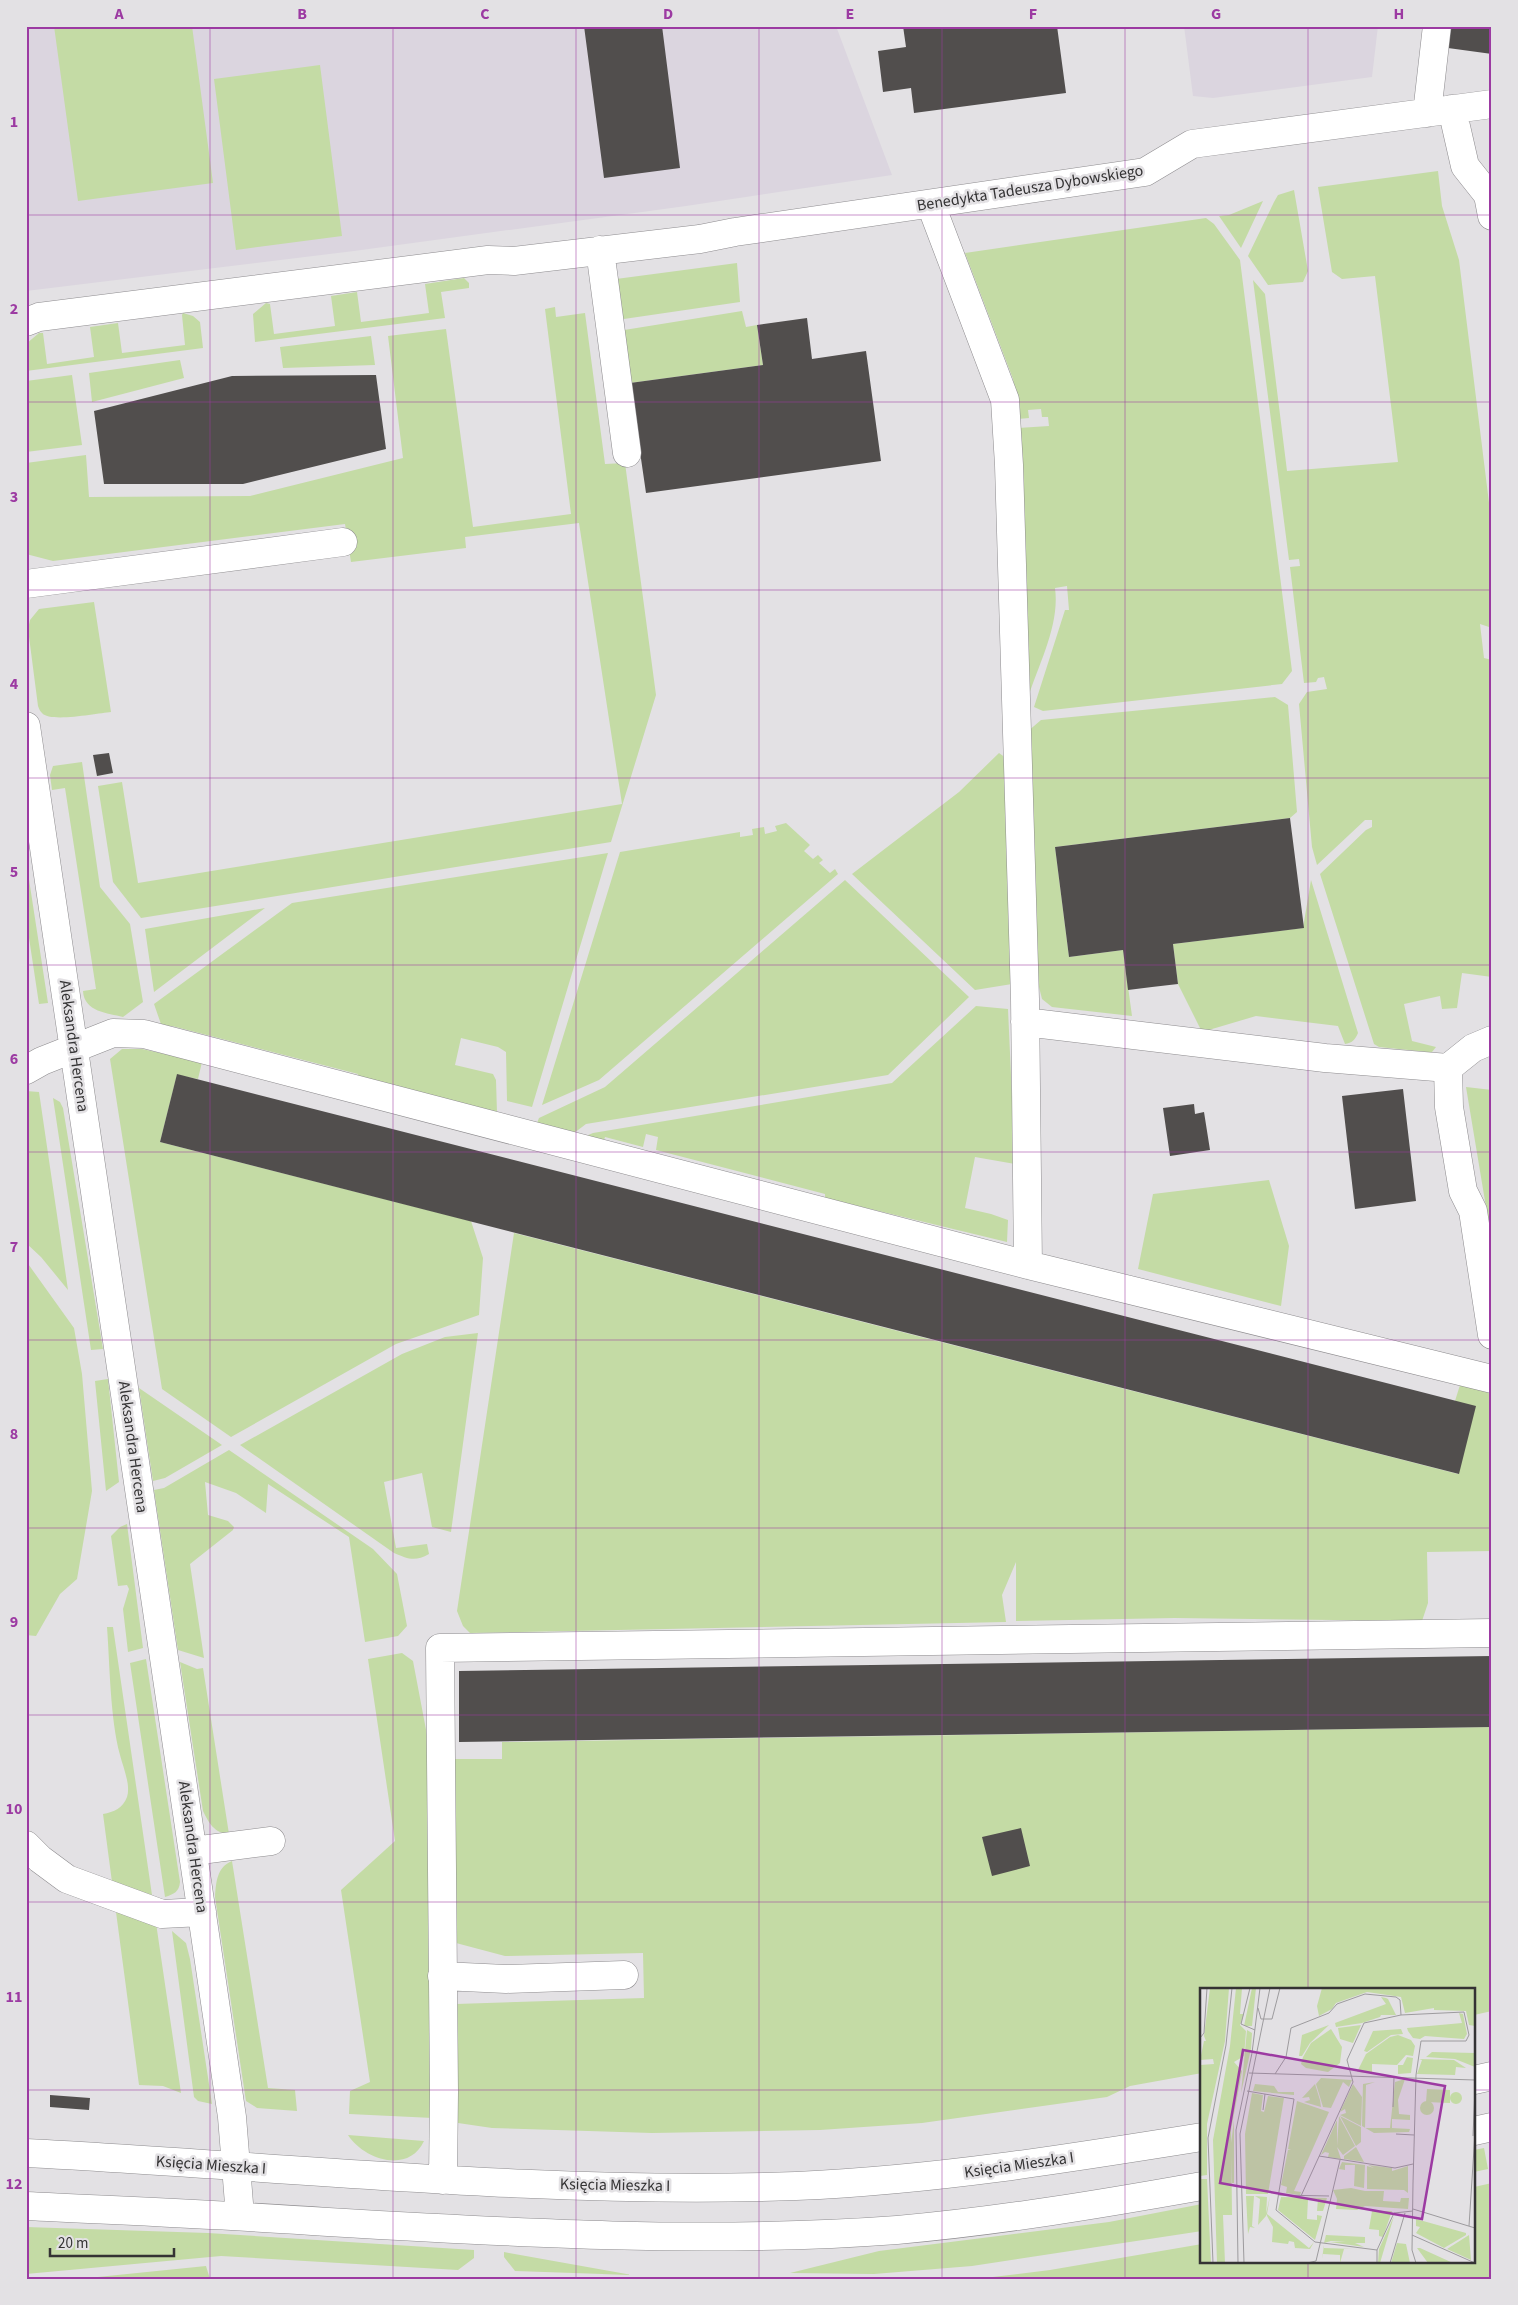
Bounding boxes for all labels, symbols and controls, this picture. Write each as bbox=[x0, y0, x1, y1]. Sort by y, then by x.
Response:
text: A bbox=[113, 3, 124, 25]
text: B bbox=[297, 3, 307, 25]
text: C bbox=[480, 3, 490, 25]
text: D bbox=[663, 3, 673, 25]
text: E bbox=[846, 3, 854, 25]
text: F bbox=[1029, 3, 1037, 25]
text: G bbox=[1211, 3, 1221, 25]
text: H bbox=[1394, 3, 1404, 25]
text: 1 bbox=[10, 111, 18, 133]
street label: Benedykta Tadeusza Dybowskiego bbox=[915, 159, 1145, 217]
text: 2 bbox=[10, 298, 18, 320]
text: 3 bbox=[10, 486, 18, 508]
text: 4 bbox=[10, 673, 19, 695]
text: 5 bbox=[10, 861, 18, 883]
street label: Aleksandra Hercena bbox=[54, 979, 94, 1113]
text: 6 bbox=[10, 1048, 18, 1070]
text: 7 bbox=[10, 1236, 18, 1258]
street label: Aleksandra Hercena bbox=[113, 1380, 153, 1514]
text: 8 bbox=[10, 1423, 18, 1445]
text: 9 bbox=[10, 1611, 18, 1633]
street label: Aleksandra Hercena bbox=[173, 1780, 213, 1914]
text: 10 bbox=[6, 1798, 22, 1820]
text: 11 bbox=[6, 1986, 22, 2008]
inset map bbox=[1200, 1988, 1476, 2262]
street label: Księcia Mieszka I bbox=[963, 2146, 1075, 2184]
street label: Księcia Mieszka I bbox=[155, 2150, 267, 2180]
text: 12 bbox=[6, 2173, 22, 2195]
street label: Księcia Mieszka I bbox=[560, 2173, 670, 2197]
scale bar bbox=[50, 2225, 174, 2257]
text: 20 m bbox=[58, 2233, 88, 2254]

